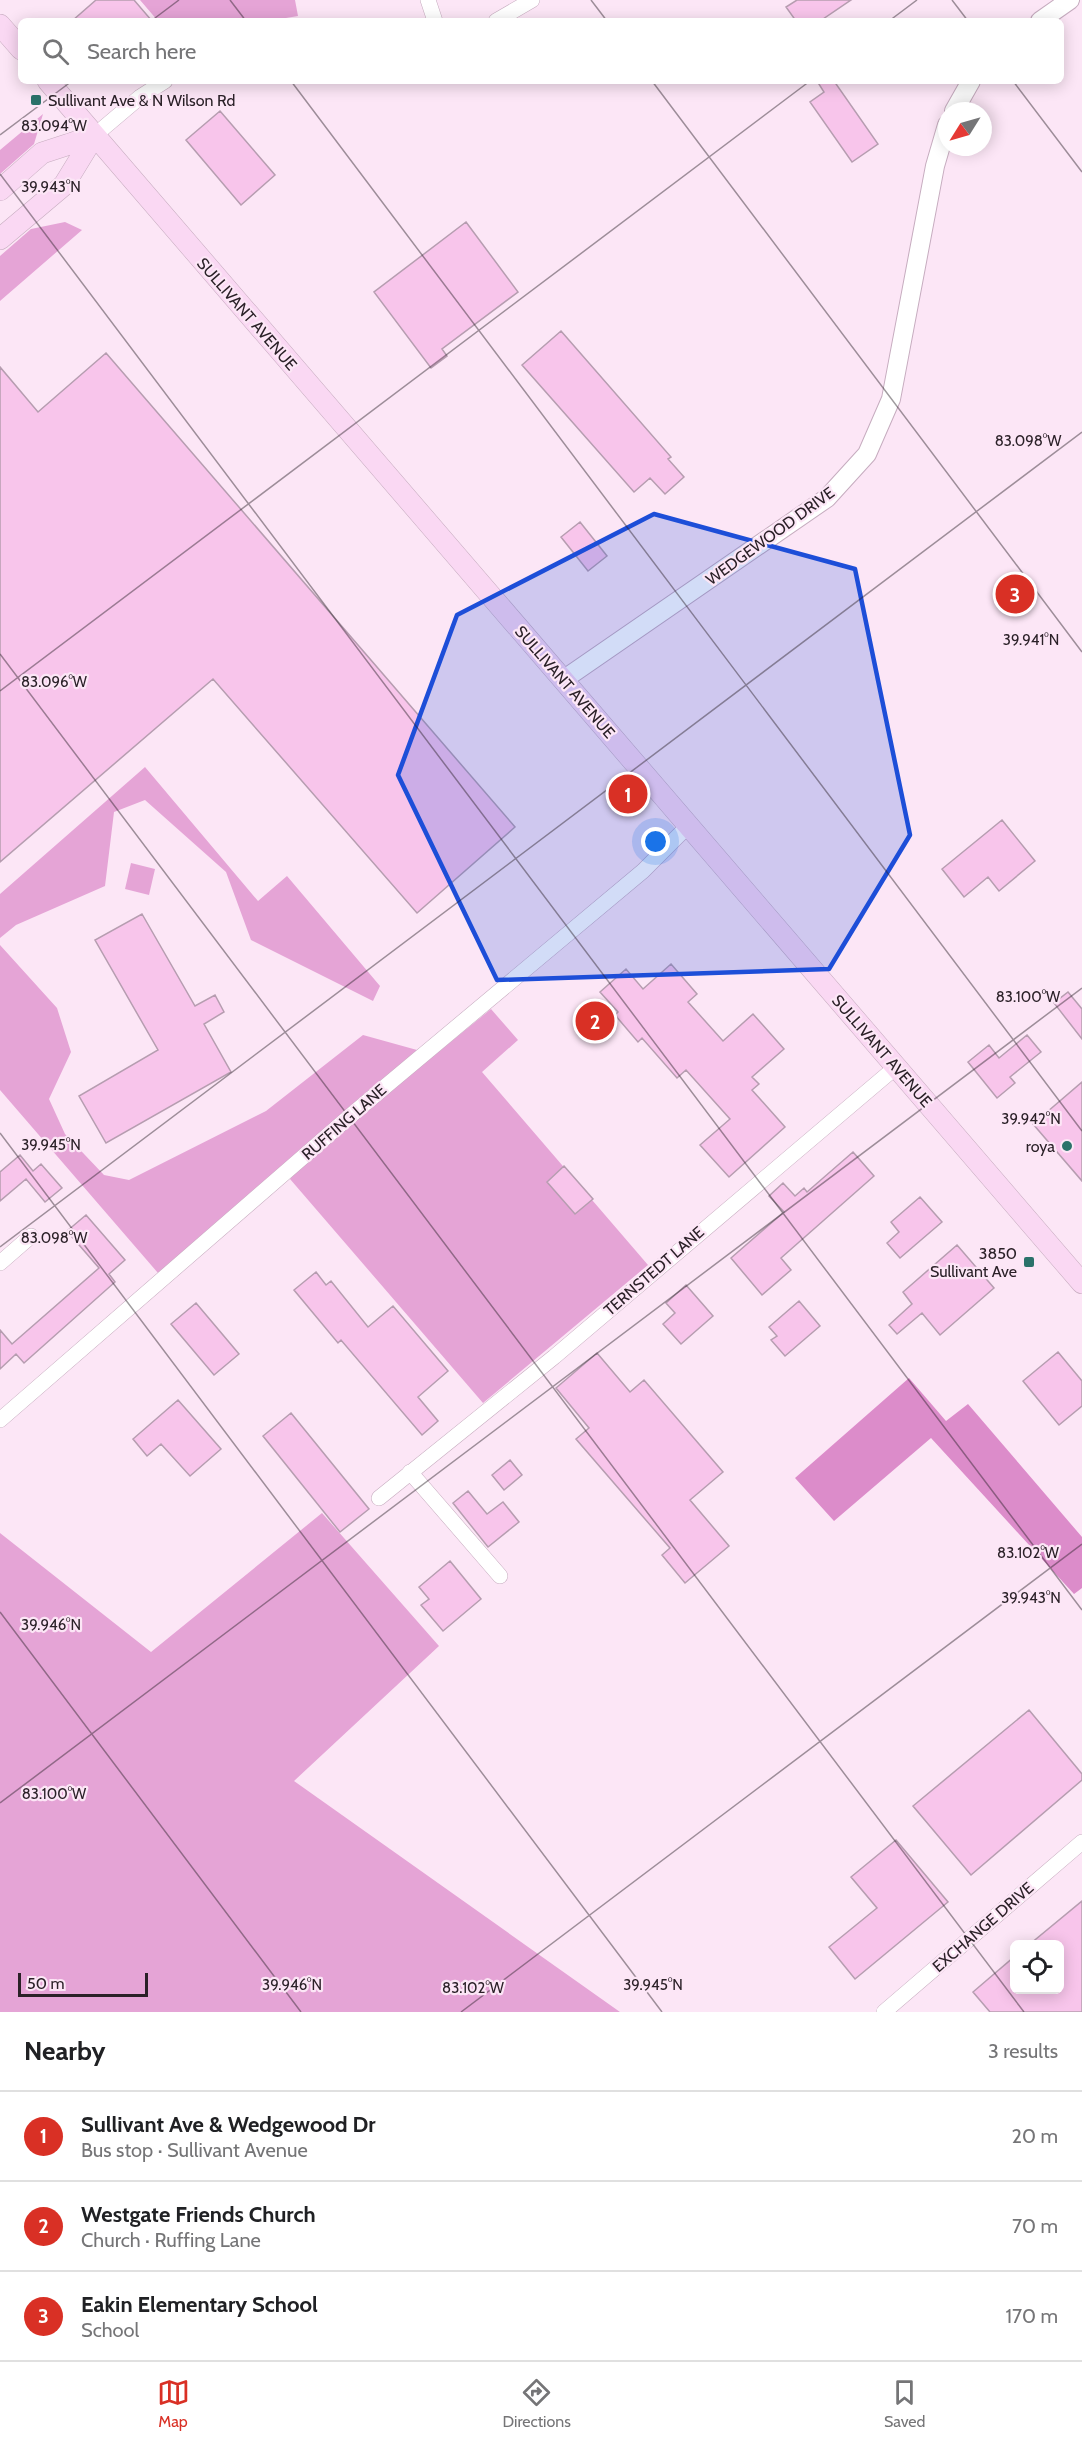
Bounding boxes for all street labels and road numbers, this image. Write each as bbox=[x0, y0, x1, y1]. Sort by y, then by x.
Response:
street label: SULLIVANT AVENUE bbox=[193, 254, 301, 374]
street label: WEDGEWOOD DRIVE bbox=[702, 483, 838, 589]
street label: SULLIVANT AVENUE bbox=[511, 622, 619, 742]
street label: SULLIVANT AVENUE bbox=[828, 991, 936, 1111]
street label: RUFFING LANE bbox=[298, 1080, 390, 1164]
street label: TERNSTEDT LANE bbox=[600, 1222, 708, 1320]
street label: EXCHANGE DRIVE bbox=[929, 1878, 1037, 1976]

